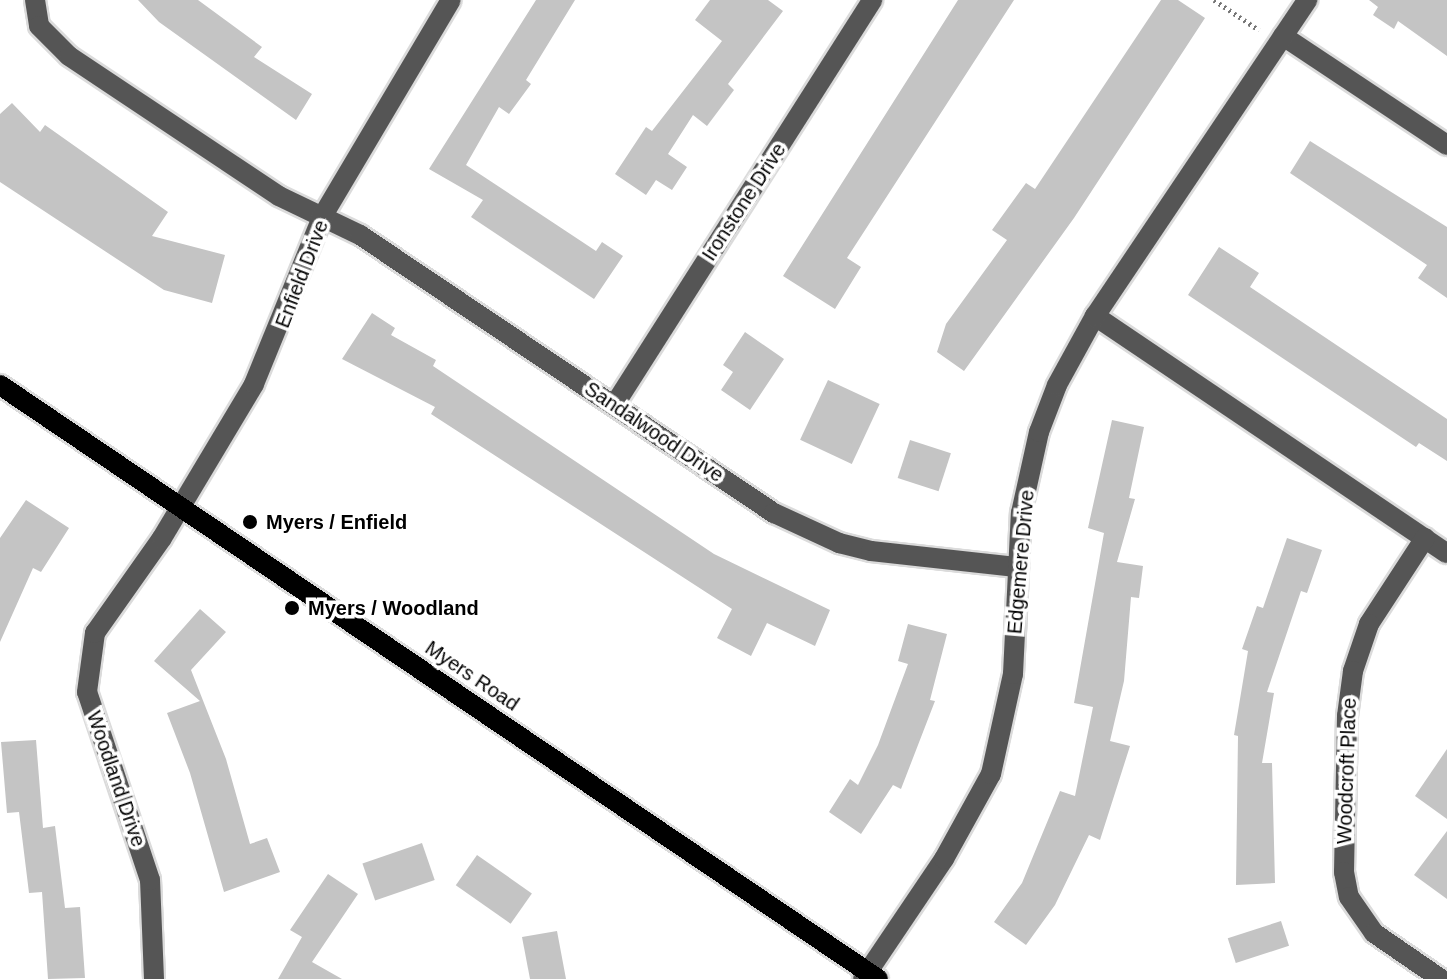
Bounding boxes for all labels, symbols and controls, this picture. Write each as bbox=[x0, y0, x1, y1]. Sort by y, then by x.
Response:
street label: Ironstone Drive bbox=[697, 139, 791, 265]
street label: Enfield Drive bbox=[270, 217, 334, 331]
street label: Sandalwood Drive bbox=[580, 377, 728, 487]
street label: Edgemere Drive bbox=[1003, 489, 1039, 635]
place label: Myers / Enfield bbox=[266, 510, 407, 534]
marker: Myers / Enfield bbox=[241, 513, 259, 531]
place label: Myers / Woodland bbox=[308, 596, 479, 620]
marker: Myers / Woodland bbox=[283, 599, 301, 617]
street label: Myers Road bbox=[421, 636, 523, 716]
street label: Woodcroft Place bbox=[1332, 697, 1362, 845]
street label: Woodland Drive bbox=[82, 708, 150, 850]

